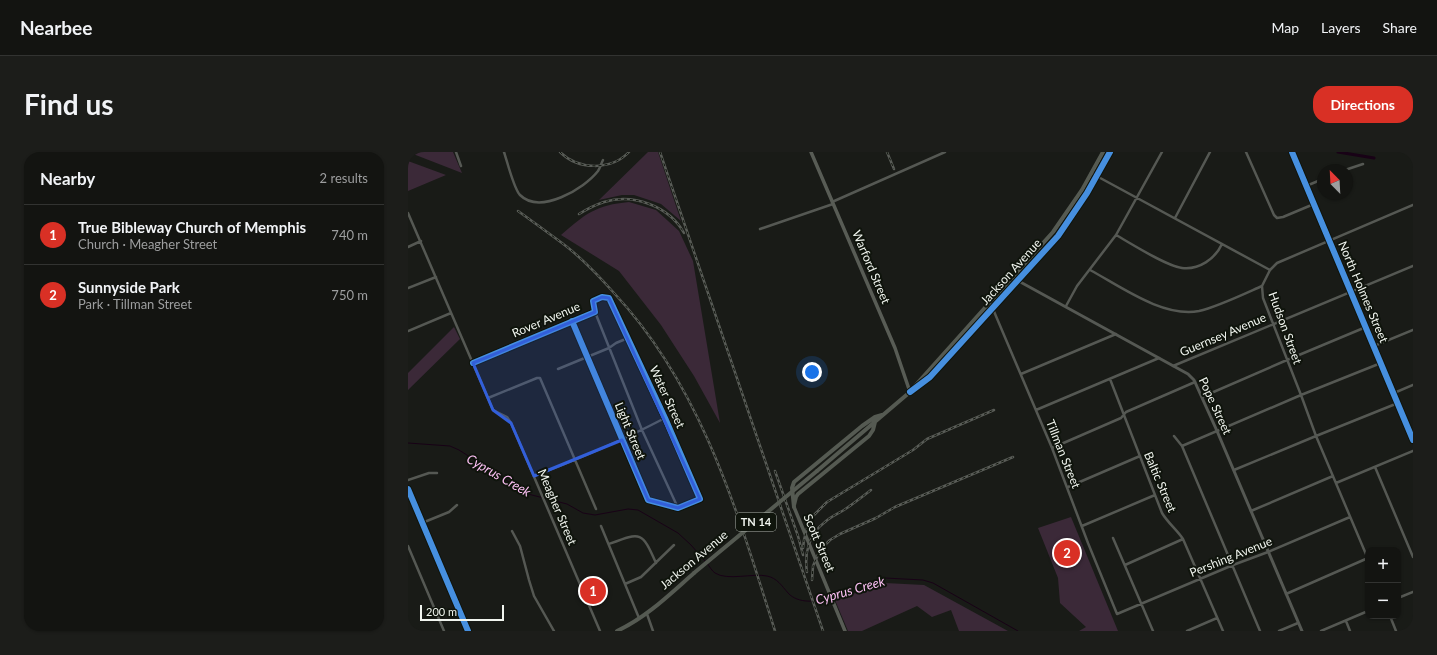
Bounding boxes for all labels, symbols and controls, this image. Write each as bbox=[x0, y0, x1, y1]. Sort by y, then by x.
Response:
text: Nearbee bbox=[20, 16, 92, 39]
text: Map bbox=[1271, 19, 1299, 36]
text: Layers bbox=[1321, 19, 1361, 36]
text: Share bbox=[1383, 19, 1417, 36]
button: Directions bbox=[1313, 86, 1413, 123]
text: Find us bbox=[24, 87, 114, 121]
north arrow bbox=[1317, 164, 1353, 200]
text: Nearby bbox=[40, 168, 95, 189]
text: 2 results bbox=[320, 170, 368, 186]
text: True Bibleway Church of Memphis bbox=[78, 218, 306, 236]
text: 1 bbox=[49, 227, 57, 243]
text: 740 m bbox=[331, 227, 368, 243]
street label: Warford Street bbox=[849, 228, 894, 306]
text: Church · Meagher Street bbox=[78, 236, 217, 252]
street label: Jackson Avenue bbox=[977, 236, 1044, 308]
street label: North Holmes Street bbox=[1335, 239, 1392, 345]
text: Sunnyside Park bbox=[78, 278, 180, 296]
text: 2 bbox=[49, 287, 57, 303]
text: 750 m bbox=[331, 287, 368, 303]
street label: Hudson Street bbox=[1265, 290, 1306, 367]
text: Park · Tillman Street bbox=[78, 296, 192, 312]
street label: Rover Avenue bbox=[509, 298, 582, 341]
street label: Guernsey Avenue bbox=[1177, 310, 1268, 359]
your location bbox=[802, 362, 822, 382]
street label: Water Street bbox=[646, 363, 689, 431]
street label: Pope Street bbox=[1196, 375, 1236, 437]
street label: Light Street bbox=[612, 400, 650, 462]
street label: Tillman Street bbox=[1043, 417, 1084, 491]
street label: Baltic Street bbox=[1141, 449, 1180, 515]
water label: Cyprus Creek bbox=[464, 450, 535, 500]
street label: Meagher Street bbox=[535, 466, 581, 548]
street label: Scott Street bbox=[801, 511, 839, 575]
road number: TN 14 bbox=[736, 513, 776, 531]
street label: Jackson Avenue bbox=[657, 527, 731, 592]
street label: Pershing Avenue bbox=[1187, 533, 1274, 580]
pin: 2 bbox=[1054, 538, 1080, 568]
map controls bbox=[1365, 547, 1401, 619]
button: + bbox=[1365, 547, 1401, 583]
water label: Cyprus Creek bbox=[813, 572, 887, 608]
pin: 1 bbox=[580, 576, 606, 606]
button: − bbox=[1365, 583, 1401, 619]
scale bar bbox=[420, 603, 504, 622]
text: 200 m bbox=[426, 605, 457, 618]

